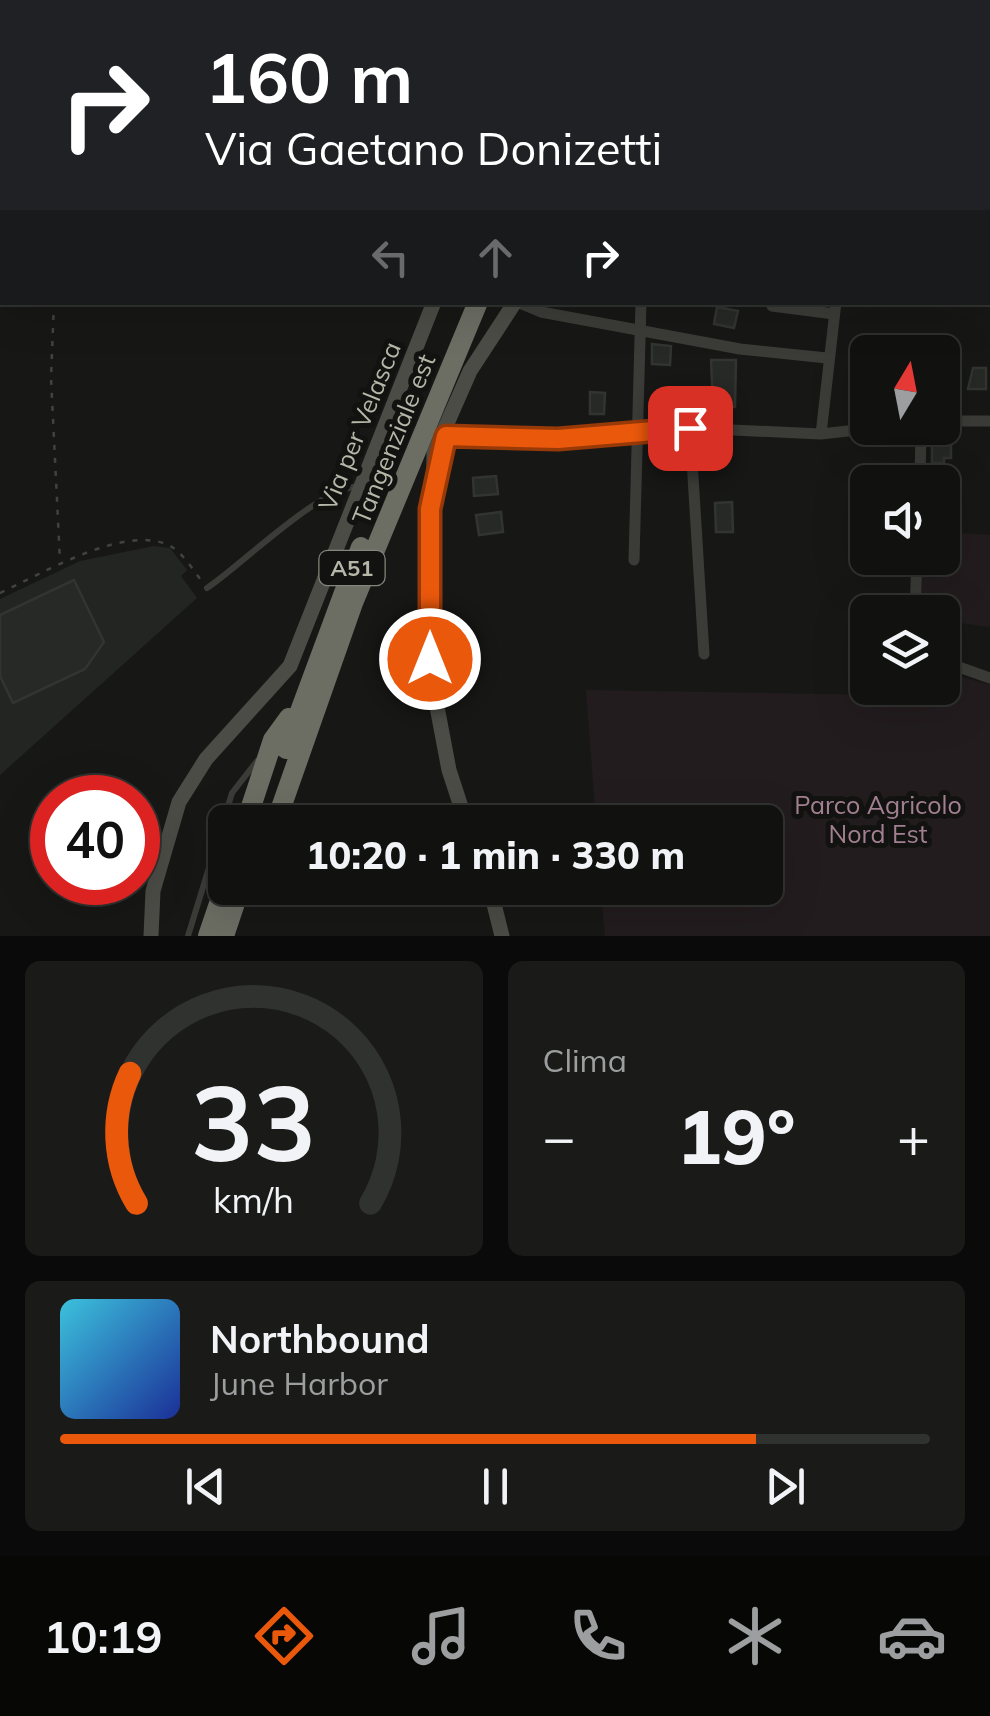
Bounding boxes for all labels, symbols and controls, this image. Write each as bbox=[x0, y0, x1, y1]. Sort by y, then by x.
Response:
text: 160 m bbox=[205, 33, 413, 121]
icon: right bbox=[40, 40, 170, 170]
text: Via Gaetano Donizetti bbox=[205, 120, 662, 176]
icon: left bbox=[363, 230, 418, 285]
icon: ahead bbox=[468, 230, 523, 285]
icon: right bbox=[573, 230, 628, 285]
north arrow bbox=[850, 335, 960, 445]
map controls bbox=[850, 335, 960, 705]
street label: Via per Velasca bbox=[311, 337, 407, 515]
street label: Tangenziale est bbox=[345, 349, 441, 529]
pin bbox=[648, 386, 733, 471]
icon: arrive bbox=[663, 401, 718, 456]
button: sound bbox=[850, 465, 960, 575]
road number: A51 bbox=[320, 551, 384, 585]
button: layers bbox=[850, 595, 960, 705]
position arrow bbox=[378, 607, 482, 711]
speed limit sign: 40 bbox=[30, 775, 160, 905]
park label: Parco Agricolo Nord Est bbox=[794, 789, 962, 849]
text: 10:20 · 1 min · 330 m bbox=[306, 831, 685, 879]
text: Clima bbox=[543, 1040, 627, 1080]
text: 33 bbox=[191, 1056, 316, 1187]
text: 19° bbox=[677, 1089, 796, 1183]
text: − bbox=[543, 1102, 576, 1171]
text: + bbox=[897, 1102, 930, 1171]
text: km/h bbox=[213, 1177, 294, 1222]
text: Northbound bbox=[210, 1315, 430, 1363]
text: June Harbor bbox=[210, 1363, 388, 1403]
icon: previous bbox=[178, 1459, 233, 1514]
icon: pause bbox=[468, 1459, 523, 1514]
icon: next bbox=[758, 1459, 813, 1514]
icon: directions bbox=[249, 1601, 319, 1671]
icon: music bbox=[406, 1601, 476, 1671]
icon: phone bbox=[563, 1601, 633, 1671]
icon: climate bbox=[720, 1601, 790, 1671]
icon: car bbox=[877, 1601, 947, 1671]
text: 10:19 bbox=[43, 1608, 163, 1664]

